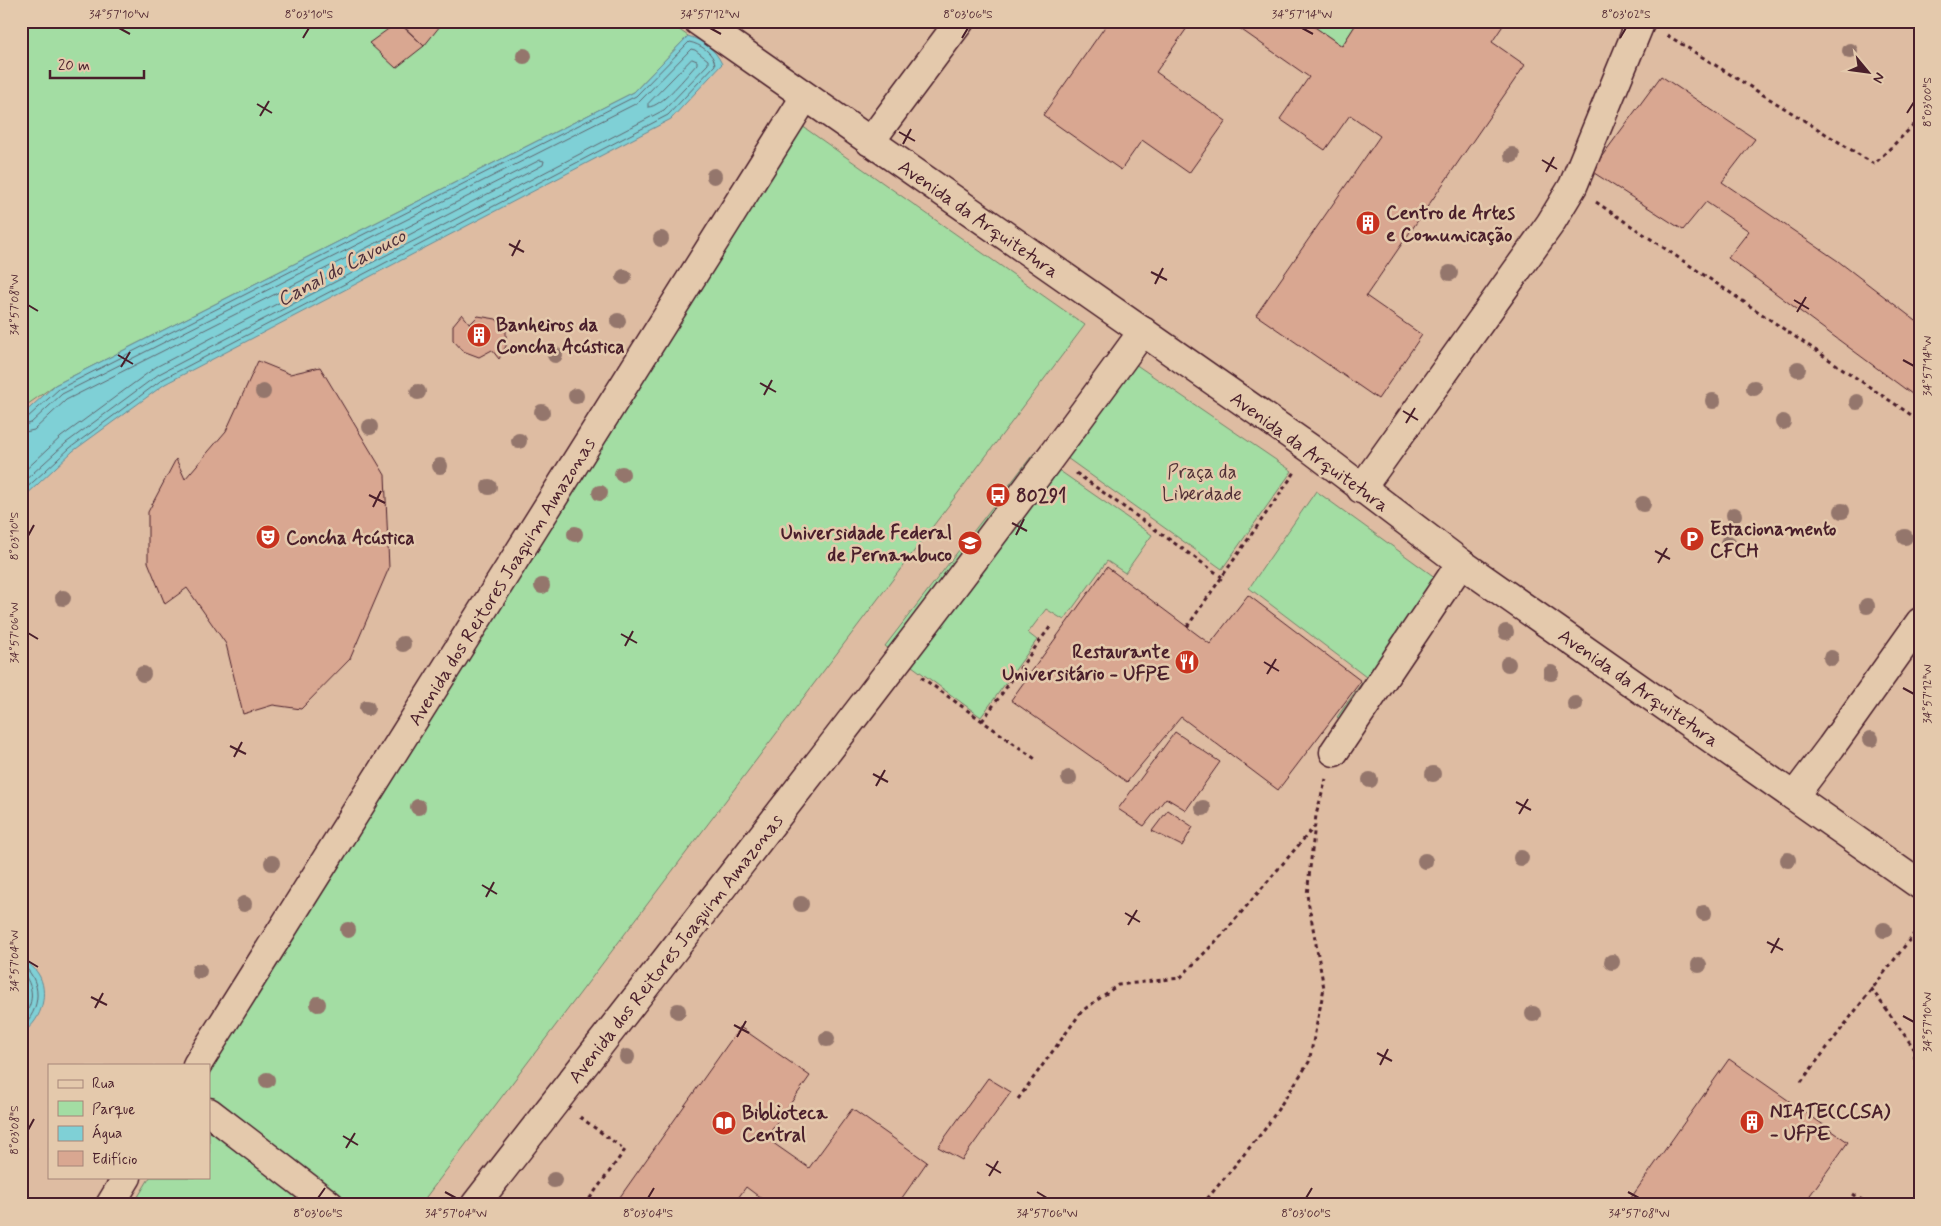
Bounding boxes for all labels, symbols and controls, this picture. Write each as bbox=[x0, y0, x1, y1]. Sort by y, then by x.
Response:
text: 34°57'10"W bbox=[89, 7, 149, 23]
text: 8°03'10"S bbox=[285, 7, 334, 23]
text: 34°57'12"W bbox=[680, 7, 740, 23]
text: 8°03'06"S bbox=[943, 7, 993, 23]
text: 34°57'14"W bbox=[1272, 7, 1332, 23]
text: 8°03'02"S bbox=[1601, 7, 1651, 23]
scale bar bbox=[50, 48, 144, 80]
north arrow bbox=[1844, 48, 1894, 98]
text: 20 m bbox=[58, 56, 90, 76]
text: N bbox=[1868, 69, 1889, 86]
text: 8°03'00"S bbox=[1920, 77, 1936, 127]
street label: Avenida da Arquitetura bbox=[893, 154, 1063, 284]
place label: Centro de Artes e Comunicação bbox=[1386, 201, 1516, 248]
building icon: Centro de Artes e Comunicação bbox=[1355, 210, 1381, 236]
water label: Canal do Cavouco bbox=[273, 223, 411, 314]
text: 34°57'08"W bbox=[7, 274, 23, 336]
place label: Banheiros da Concha Acústica bbox=[496, 313, 624, 360]
building icon: Banheiros da Concha Acústica bbox=[466, 322, 492, 348]
text: 34°57'14"W bbox=[1920, 336, 1936, 396]
street label: Avenida da Arquitetura bbox=[1225, 386, 1393, 518]
street label: Avenida dos Reitores Joaquim Amazonas bbox=[403, 432, 602, 731]
park label: Praça da Liberdade bbox=[1162, 460, 1242, 507]
bus stop icon: 80291 bbox=[985, 482, 1011, 508]
place label: 80291 bbox=[1016, 484, 1066, 509]
text: 8°03'10"S bbox=[7, 511, 23, 560]
place label: Estacionamento CFCH bbox=[1710, 517, 1836, 564]
place label: Universidade Federal de Pernambuco bbox=[781, 521, 952, 568]
theatre icon: Concha Acústica bbox=[255, 524, 281, 550]
place label: Concha Acústica bbox=[286, 526, 414, 551]
parking icon: Estacionamento CFCH bbox=[1679, 526, 1705, 552]
school or university icon: Universidade Federal de Pernambuco bbox=[957, 530, 983, 556]
text: 34°57'06"W bbox=[7, 602, 23, 664]
street label: Avenida da Arquitetura bbox=[1553, 623, 1723, 753]
place label: Restaurante Universitário - UFPE bbox=[1002, 640, 1171, 687]
restaurant icon: Restaurante Universitário - UFPE bbox=[1174, 649, 1200, 675]
text: 34°57'12"W bbox=[1920, 664, 1936, 724]
street label: Avenida dos Reitores Joaquim Amazonas bbox=[563, 809, 790, 1089]
text: 34°57'04"W bbox=[7, 930, 23, 992]
text: 34°57'10"W bbox=[1920, 992, 1936, 1052]
legend bbox=[48, 1064, 210, 1178]
text: Rua bbox=[92, 1074, 115, 1094]
text: Parque bbox=[92, 1100, 135, 1120]
place label: NIATE(CCSA) - UFPE bbox=[1770, 1100, 1891, 1147]
place label: Biblioteca Central bbox=[742, 1101, 828, 1148]
text: 8°03'08"S bbox=[7, 1105, 23, 1155]
building icon: NIATE(CCSA) - UFPE bbox=[1739, 1109, 1765, 1135]
library icon: Biblioteca Central bbox=[711, 1110, 737, 1136]
text: Água bbox=[92, 1123, 122, 1144]
text: Edifício bbox=[92, 1150, 137, 1170]
text: 8°03'06"S bbox=[293, 1206, 343, 1222]
text: 34°57'04"W bbox=[425, 1206, 487, 1222]
text: 8°03'04"S bbox=[623, 1206, 673, 1222]
text: 34°57'06"W bbox=[1016, 1206, 1078, 1222]
text: 8°03'00"S bbox=[1281, 1206, 1331, 1222]
text: 34°57'08"W bbox=[1608, 1206, 1670, 1222]

